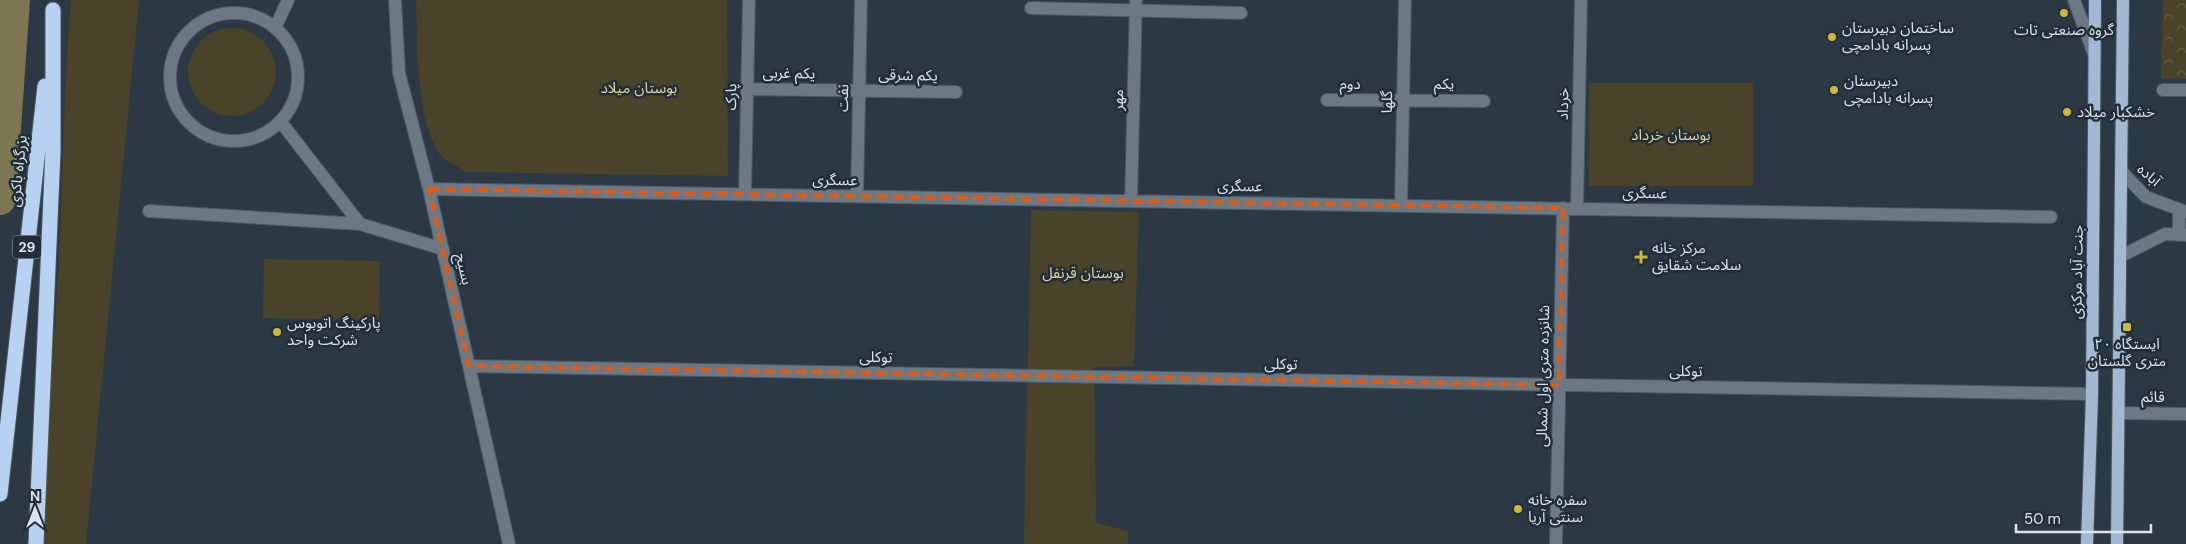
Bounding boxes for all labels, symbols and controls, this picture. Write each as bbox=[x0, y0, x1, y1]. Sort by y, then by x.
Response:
marker: گروه صنعتی تات bbox=[2058, 7, 2070, 19]
place label: ساختمان دبیرستان پسرانه بادامچی bbox=[1842, 18, 1954, 55]
place label: گروه صنعتی تات bbox=[2014, 20, 2115, 40]
marker: ساختمان دبیرستان پسرانه بادامچی bbox=[1826, 31, 1838, 43]
street label: یکم غربی bbox=[762, 63, 815, 84]
street label: یکم شرقی bbox=[878, 64, 938, 87]
place label: دبیرستان پسرانه بادامچی bbox=[1844, 71, 1933, 108]
street label: دوم bbox=[1339, 74, 1361, 95]
street label: یکم bbox=[1434, 74, 1454, 95]
park label: بوستان میلاد bbox=[601, 78, 677, 98]
street label: پارک bbox=[721, 83, 741, 111]
street label: نفت bbox=[833, 84, 853, 112]
marker: دبیرستان پسرانه بادامچی bbox=[1828, 84, 1840, 96]
street label: خرداد bbox=[1553, 88, 1573, 120]
street label: مهر bbox=[1108, 89, 1128, 112]
street label: گلها bbox=[1377, 90, 1397, 114]
place label: خشکبار میلاد bbox=[2077, 102, 2155, 122]
marker: خشکبار میلاد bbox=[2061, 106, 2073, 118]
park label: بوستان خرداد bbox=[1631, 125, 1711, 145]
street label: بزرگراه باکری bbox=[4, 134, 32, 208]
street label: آباده bbox=[2133, 159, 2166, 191]
street label: عسگری bbox=[812, 170, 858, 190]
street label: عسگری bbox=[1217, 176, 1263, 196]
street label: عسگری bbox=[1622, 183, 1668, 203]
street label: جنت آباد مرکزی bbox=[2066, 225, 2088, 319]
road number: 29 bbox=[13, 236, 41, 258]
place label: مرکز خانه سلامت شقایق bbox=[1652, 238, 1741, 275]
marker: مرکز خانه سلامت شقایق bbox=[1634, 250, 1648, 264]
street label: بسیج bbox=[449, 251, 477, 287]
park label: بوستان قرنفل bbox=[1042, 263, 1124, 283]
street label: شانزده متری اول شمالی bbox=[1532, 305, 1554, 447]
place label: پارکینگ اتوبوس شرکت واحد bbox=[287, 313, 381, 350]
marker: ایستگاه ۲۰ متری گلستان bbox=[2121, 321, 2133, 333]
marker: پارکینگ اتوبوس شرکت واحد bbox=[271, 326, 283, 338]
place label: ایستگاه ۲۰ متری گلستان bbox=[2088, 334, 2166, 371]
street label: توکلی bbox=[859, 347, 893, 367]
street label: توکلی bbox=[1264, 354, 1298, 374]
street label: توکلی bbox=[1669, 361, 1703, 381]
street label: قائم bbox=[2141, 387, 2165, 408]
north arrow bbox=[10, 484, 60, 534]
text: N bbox=[30, 487, 40, 505]
place label: سفره خانه سنتی آریا bbox=[1528, 490, 1587, 527]
scale bar bbox=[2016, 502, 2151, 534]
marker: سفره خانه سنتی آریا bbox=[1512, 503, 1524, 515]
text: 50 m bbox=[2024, 509, 2061, 529]

